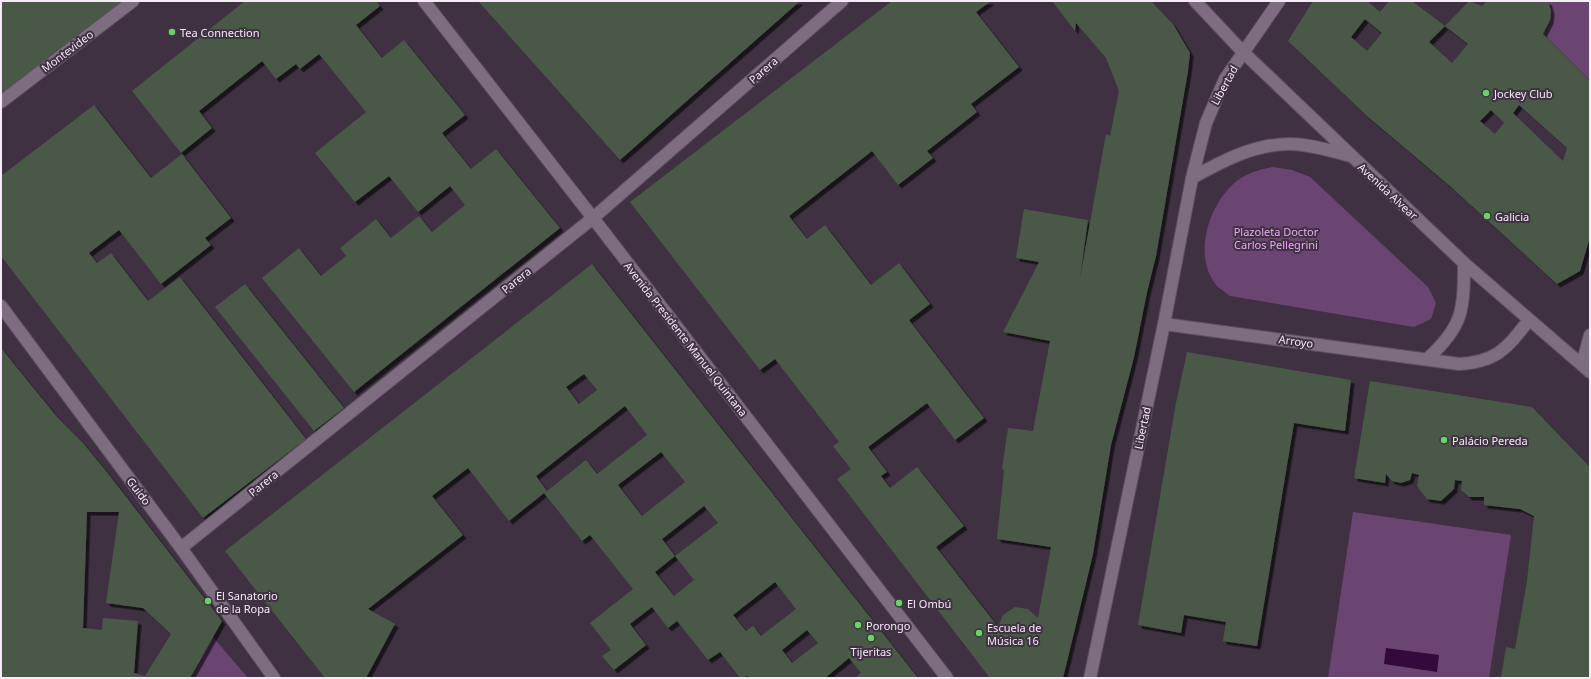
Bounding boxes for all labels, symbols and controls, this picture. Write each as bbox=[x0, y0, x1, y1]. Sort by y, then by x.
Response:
place label: Tea Connection bbox=[180, 25, 260, 40]
street label: Montevideo bbox=[38, 26, 96, 75]
marker: Tea Connection bbox=[167, 27, 177, 37]
street label: Parera bbox=[745, 53, 781, 87]
street label: Libertad bbox=[1207, 63, 1241, 107]
place label: Jockey Club bbox=[1493, 86, 1553, 101]
marker: Jockey Club bbox=[1481, 88, 1491, 98]
street label: Avenida Alvear bbox=[1355, 159, 1421, 223]
place label: Galicia bbox=[1495, 209, 1529, 224]
marker: Galicia bbox=[1482, 211, 1492, 221]
park label: Plazoleta Doctor Carlos Pellegrini bbox=[1234, 224, 1319, 252]
street label: Avenida Presidente Manuel Quintana bbox=[621, 259, 751, 419]
street label: Parera bbox=[498, 264, 534, 296]
street label: Arroyo bbox=[1278, 331, 1315, 351]
street label: Libertad bbox=[1130, 405, 1154, 451]
place label: Palácio Pereda bbox=[1452, 433, 1528, 448]
marker: Palácio Pereda bbox=[1439, 435, 1449, 445]
street label: Parera bbox=[245, 467, 281, 499]
street label: Guido bbox=[124, 474, 155, 508]
place label: El Sanatorio de la Ropa bbox=[216, 588, 278, 616]
marker: El Sanatorio de la Ropa bbox=[203, 596, 213, 606]
place label: El Ombú bbox=[907, 596, 951, 611]
marker: El Ombú bbox=[894, 598, 904, 608]
place label: Porongo bbox=[866, 618, 911, 633]
marker: Porongo bbox=[853, 620, 863, 630]
place label: Escuela de Música 16 bbox=[987, 620, 1042, 648]
marker: Escuela de Música 16 bbox=[974, 628, 984, 638]
marker: Tijeritas bbox=[866, 633, 876, 643]
place label: Tijeritas bbox=[851, 644, 891, 659]

